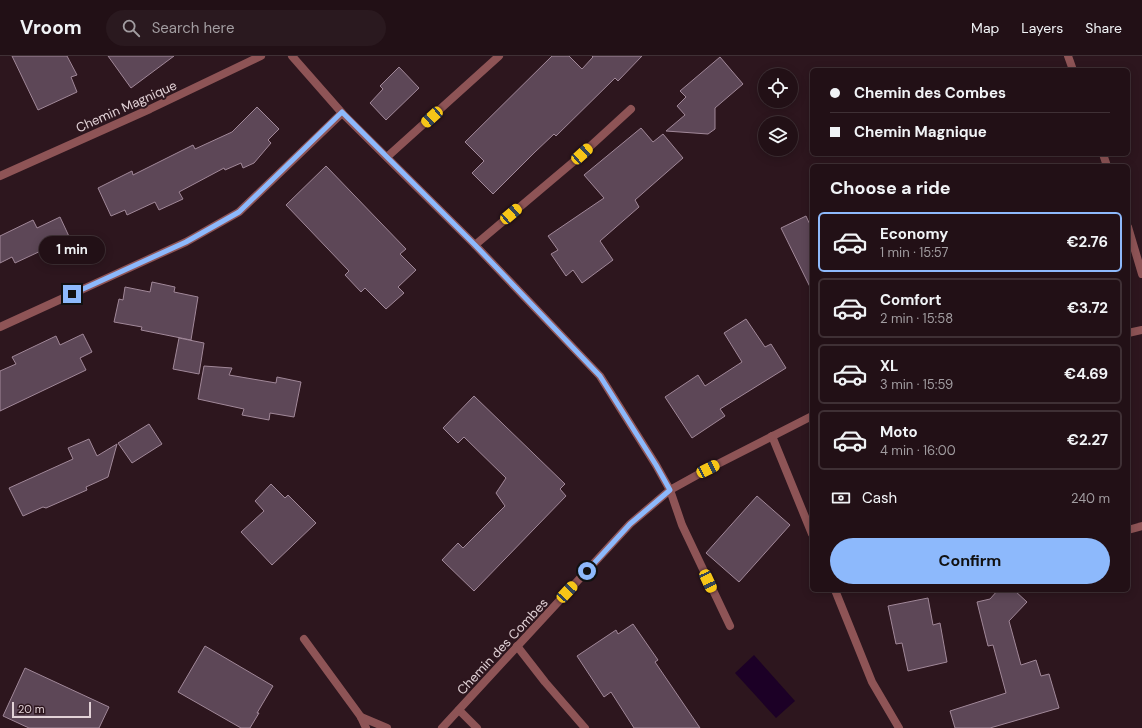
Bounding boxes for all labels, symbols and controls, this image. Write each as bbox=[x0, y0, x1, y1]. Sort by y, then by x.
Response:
search box bbox=[106, 10, 386, 46]
text: Vroom bbox=[20, 15, 82, 40]
icon: search bbox=[120, 17, 142, 39]
text: Search here bbox=[152, 18, 234, 38]
text: Map bbox=[971, 19, 999, 37]
text: Layers bbox=[1021, 19, 1063, 37]
text: Share bbox=[1085, 19, 1122, 37]
map controls bbox=[758, 68, 798, 156]
button: locate bbox=[758, 68, 798, 108]
street label: Chemin Magnique bbox=[73, 77, 179, 136]
text: Chemin des Combes bbox=[854, 83, 1006, 103]
car bbox=[419, 105, 445, 129]
button: layers bbox=[758, 116, 798, 156]
text: Chemin Magnique bbox=[854, 122, 987, 142]
car bbox=[569, 142, 595, 166]
text: Choose a ride bbox=[830, 176, 951, 200]
car bbox=[498, 202, 524, 226]
icon: car bbox=[832, 224, 868, 260]
text: Economy bbox=[880, 224, 948, 244]
text: €2.76 bbox=[1067, 232, 1108, 252]
callout: 1 min bbox=[39, 236, 105, 264]
text: 1 min bbox=[56, 241, 88, 258]
text: 1 min · 15:57 bbox=[880, 244, 948, 261]
route end bbox=[63, 285, 81, 303]
icon: car bbox=[832, 290, 868, 326]
text: Comfort bbox=[880, 290, 941, 310]
text: €3.72 bbox=[1067, 298, 1108, 318]
text: 2 min · 15:58 bbox=[880, 310, 953, 327]
icon: car bbox=[832, 356, 868, 392]
text: XL bbox=[880, 356, 898, 376]
text: €4.69 bbox=[1064, 364, 1108, 384]
text: 3 min · 15:59 bbox=[880, 376, 953, 393]
icon: car bbox=[832, 422, 868, 458]
text: Moto bbox=[880, 422, 918, 442]
text: €2.27 bbox=[1067, 430, 1108, 450]
text: 4 min · 16:00 bbox=[880, 442, 956, 459]
car bbox=[695, 458, 721, 480]
icon: cash bbox=[830, 487, 852, 509]
text: Cash bbox=[862, 488, 897, 508]
text: 240 m bbox=[1071, 490, 1110, 507]
button: Confirm bbox=[830, 538, 1110, 584]
route start bbox=[578, 562, 596, 580]
car bbox=[697, 568, 719, 594]
car bbox=[554, 579, 580, 605]
street label: Chemin des Combes bbox=[453, 594, 552, 698]
scale bar bbox=[12, 700, 91, 719]
text: 20 m bbox=[18, 702, 44, 716]

